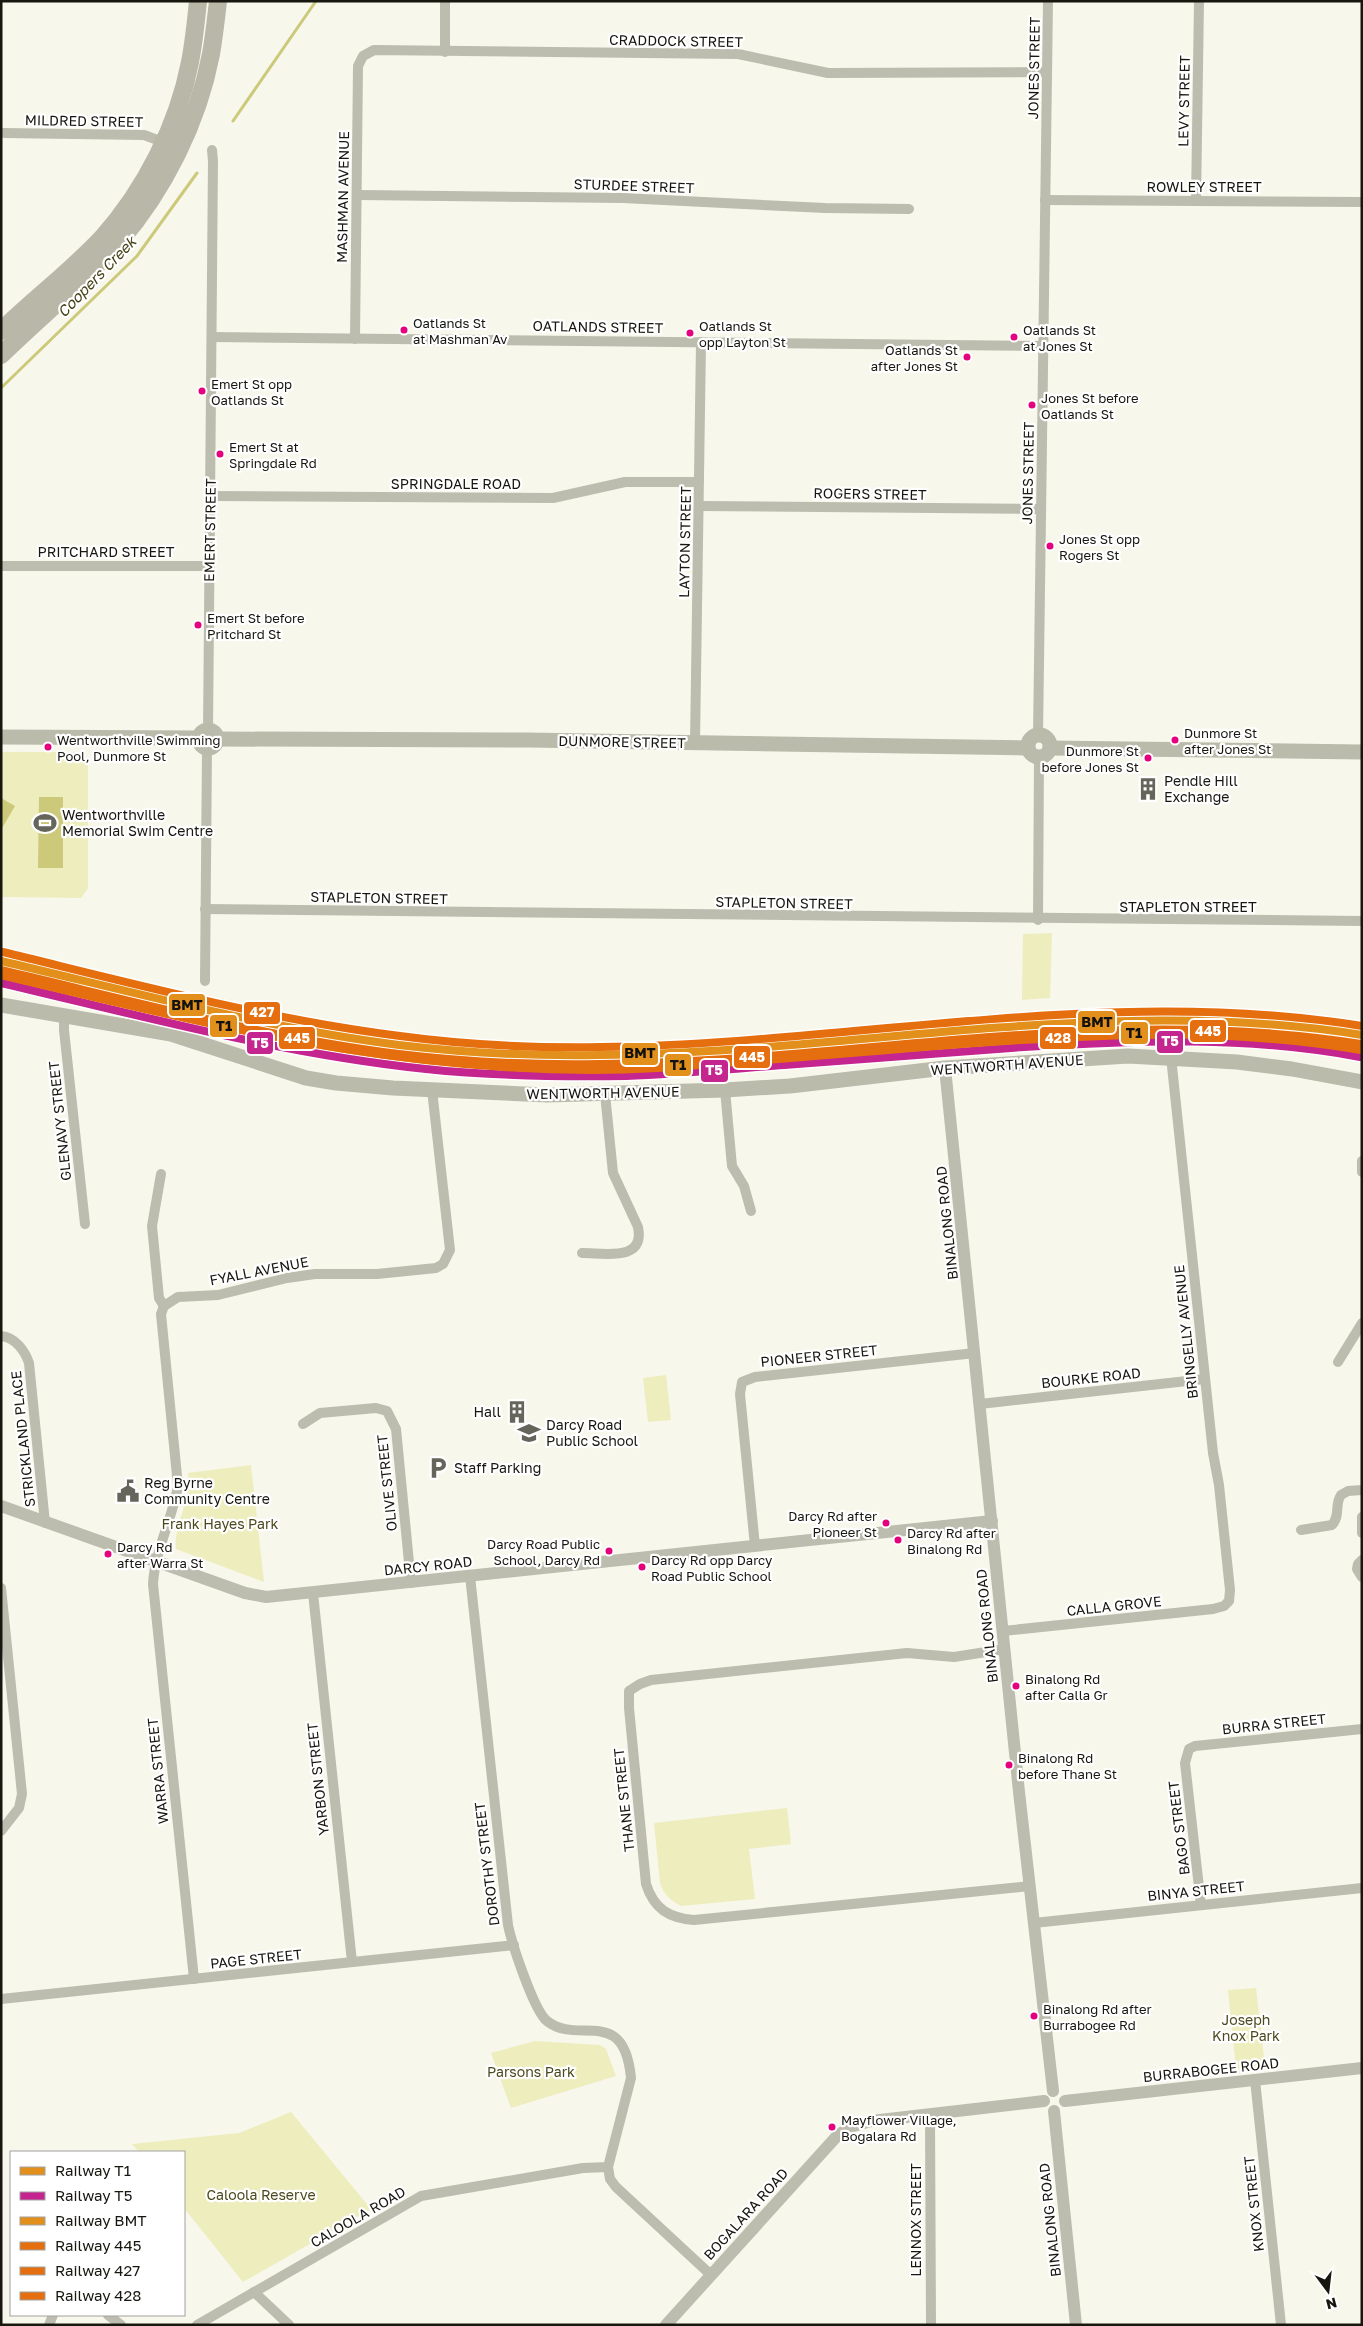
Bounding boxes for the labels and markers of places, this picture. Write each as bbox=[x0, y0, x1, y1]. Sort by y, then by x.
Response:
place label: Oatlands St at Mashman Av bbox=[413, 315, 508, 347]
place label: Oatlands St opp Layton St bbox=[699, 318, 786, 350]
place label: Oatlands St at Jones St bbox=[1023, 322, 1096, 354]
marker: Oatlands St at Mashman Av bbox=[399, 325, 409, 335]
marker: Oatlands St opp Layton St bbox=[685, 328, 695, 338]
marker: Oatlands St at Jones St bbox=[1009, 332, 1019, 342]
place label: Oatlands St after Jones St bbox=[871, 342, 958, 374]
marker: Oatlands St after Jones St bbox=[962, 352, 972, 362]
place label: Emert St opp Oatlands St bbox=[211, 376, 292, 408]
marker: Emert St opp Oatlands St bbox=[197, 386, 207, 396]
place label: Jones St before Oatlands St bbox=[1041, 390, 1139, 422]
marker: Jones St before Oatlands St bbox=[1027, 400, 1037, 410]
place label: Emert St at Springdale Rd bbox=[229, 439, 317, 471]
marker: Emert St at Springdale Rd bbox=[215, 449, 225, 459]
place label: Jones St opp Rogers St bbox=[1059, 531, 1140, 563]
marker: Jones St opp Rogers St bbox=[1045, 541, 1055, 551]
place label: Emert St before Pritchard St bbox=[207, 610, 305, 642]
marker: Emert St before Pritchard St bbox=[193, 620, 203, 630]
place label: Dunmore St after Jones St bbox=[1184, 725, 1271, 757]
place label: Wentworthville Swimming Pool, Dunmore St bbox=[57, 732, 221, 764]
marker: Dunmore St after Jones St bbox=[1170, 735, 1180, 745]
marker: Wentworthville Swimming Pool, Dunmore St bbox=[43, 742, 53, 752]
place label: Dunmore St before Jones St bbox=[1041, 743, 1139, 775]
marker: Dunmore St before Jones St bbox=[1143, 753, 1153, 763]
place label: Pendle Hill Exchange bbox=[1164, 772, 1238, 805]
building icon: Pendle Hill Exchange bbox=[1135, 776, 1161, 802]
place label: Wentworthville Memorial Swim Centre bbox=[62, 806, 213, 839]
sports icon: Wentworthville Memorial Swim Centre bbox=[32, 810, 58, 836]
building icon: Hall bbox=[504, 1399, 530, 1425]
place label: Hall bbox=[473, 1403, 501, 1420]
place label: Darcy Road Public School bbox=[546, 1416, 638, 1449]
school or university icon: Darcy Road Public School bbox=[516, 1420, 542, 1446]
parking icon: Staff Parking bbox=[425, 1455, 451, 1481]
place label: Staff Parking bbox=[454, 1459, 541, 1476]
place label: Reg Byrne Community Centre bbox=[144, 1474, 270, 1507]
public building icon: Reg Byrne Community Centre bbox=[115, 1478, 141, 1504]
place label: Darcy Rd after Pioneer St bbox=[788, 1508, 877, 1540]
marker: Darcy Rd after Pioneer St bbox=[881, 1518, 891, 1528]
place label: Darcy Rd after Binalong Rd bbox=[907, 1525, 996, 1557]
marker: Darcy Rd after Binalong Rd bbox=[893, 1535, 903, 1545]
place label: Darcy Road Public School, Darcy Rd bbox=[487, 1536, 600, 1568]
place label: Darcy Rd after Warra St bbox=[117, 1539, 203, 1571]
marker: Darcy Road Public School, Darcy Rd bbox=[604, 1546, 614, 1556]
marker: Darcy Rd after Warra St bbox=[103, 1549, 113, 1559]
place label: Darcy Rd opp Darcy Road Public School bbox=[651, 1552, 773, 1584]
marker: Darcy Rd opp Darcy Road Public School bbox=[637, 1562, 647, 1572]
place label: Binalong Rd after Calla Gr bbox=[1025, 1671, 1108, 1703]
marker: Binalong Rd after Calla Gr bbox=[1011, 1681, 1021, 1691]
place label: Binalong Rd before Thane St bbox=[1018, 1750, 1117, 1782]
marker: Binalong Rd before Thane St bbox=[1004, 1760, 1014, 1770]
place label: Binalong Rd after Burrabogee Rd bbox=[1043, 2001, 1152, 2033]
marker: Binalong Rd after Burrabogee Rd bbox=[1029, 2011, 1039, 2021]
place label: Mayflower Village, Bogalara Rd bbox=[841, 2112, 957, 2144]
marker: Mayflower Village, Bogalara Rd bbox=[827, 2122, 837, 2132]

